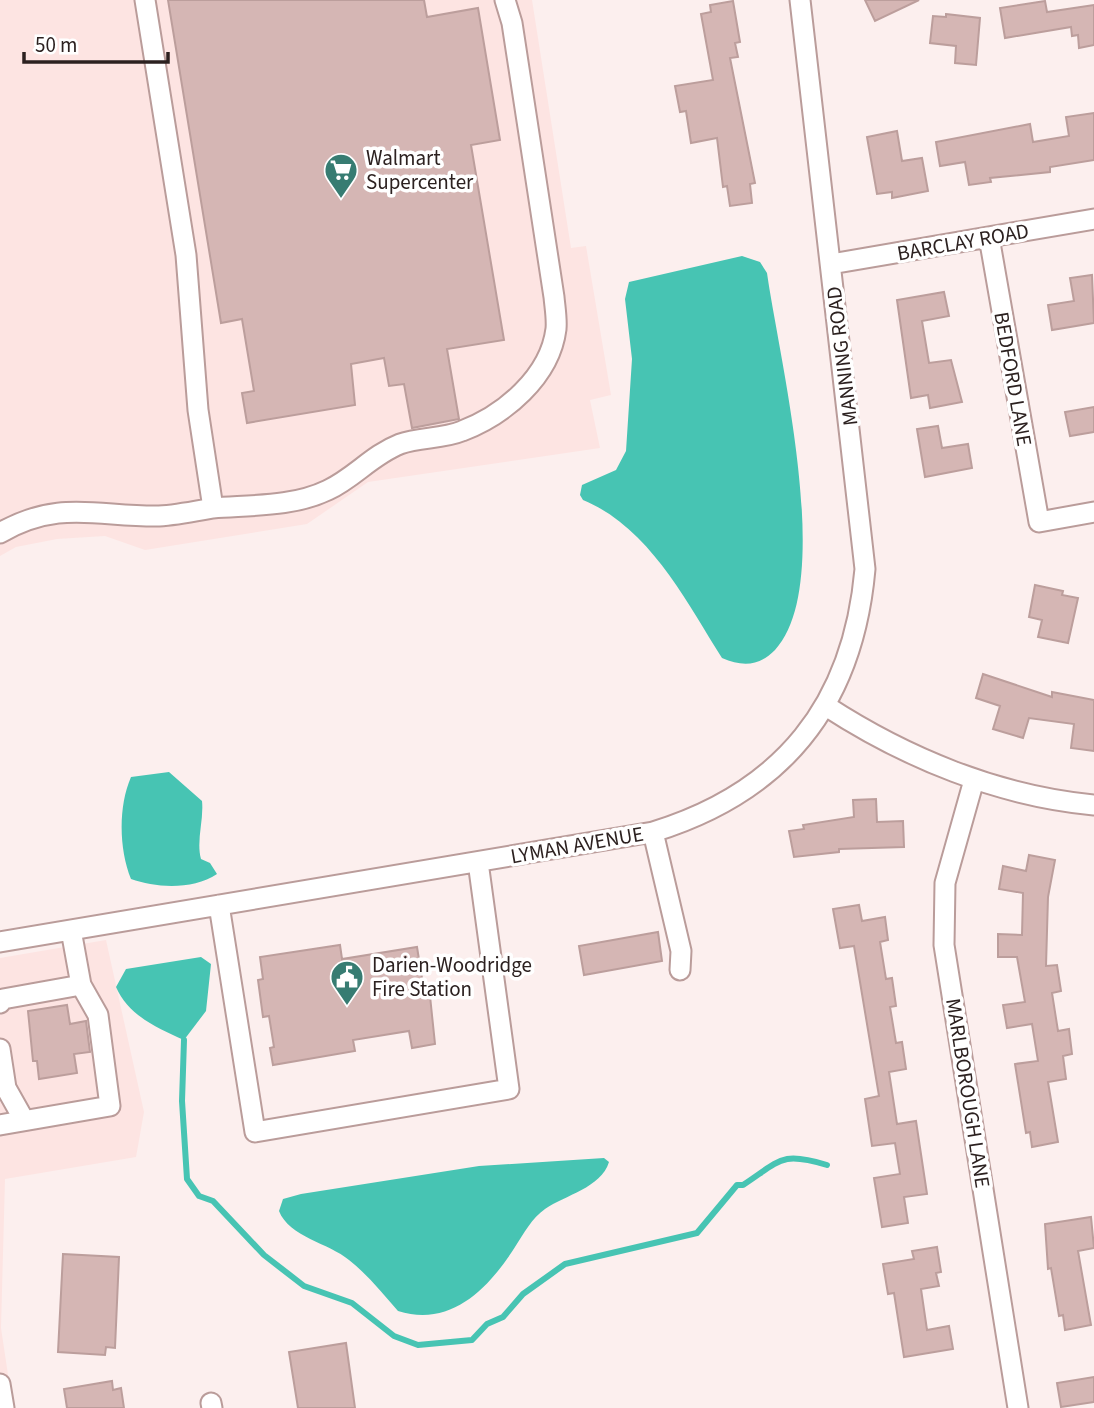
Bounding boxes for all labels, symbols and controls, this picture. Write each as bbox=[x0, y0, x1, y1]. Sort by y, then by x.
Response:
scale bar bbox=[24, 21, 168, 65]
text: 50 m bbox=[35, 30, 77, 60]
place label: Walmart Supercenter bbox=[366, 143, 474, 197]
supermarket icon: Walmart Supercenter bbox=[322, 151, 360, 200]
street label: BARCLAY ROAD bbox=[895, 216, 1031, 268]
street label: MANNING ROAD bbox=[819, 285, 865, 427]
street label: BEDFORD LANE bbox=[986, 310, 1040, 448]
street label: LYMAN AVENUE bbox=[508, 819, 646, 871]
place label: Darien-Woodridge Fire Station bbox=[372, 950, 532, 1004]
public building icon: Darien-Woodridge Fire Station bbox=[328, 958, 366, 1007]
street label: MARLBOROUGH LANE bbox=[938, 996, 998, 1190]

